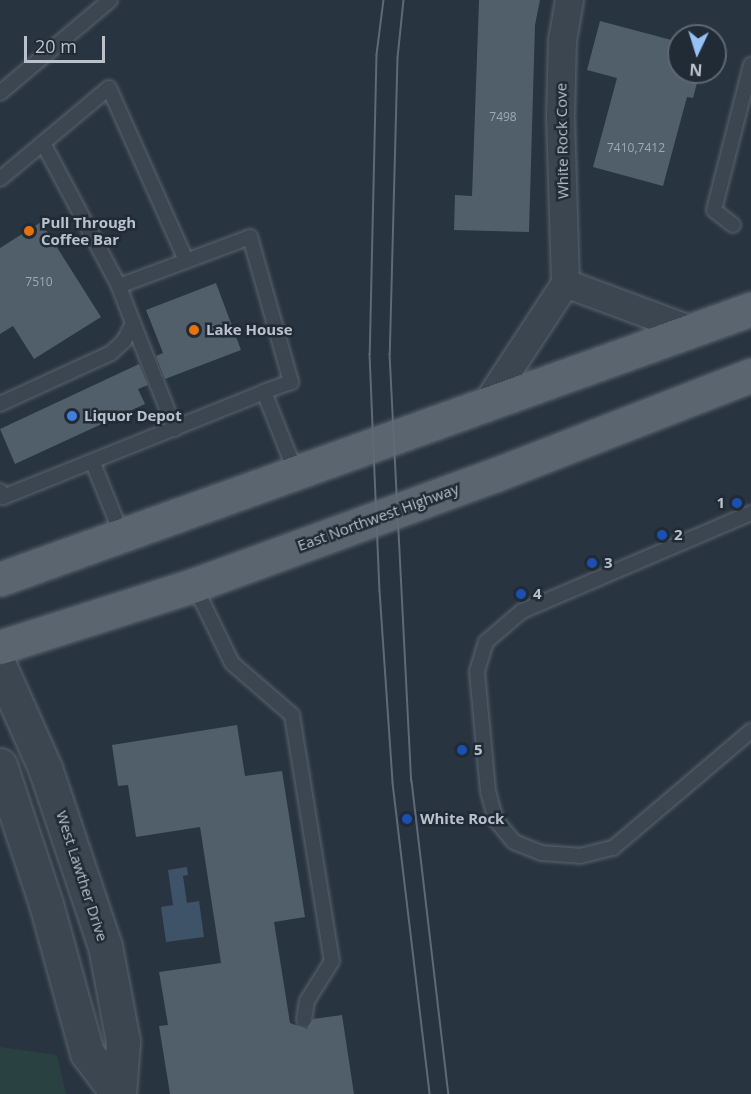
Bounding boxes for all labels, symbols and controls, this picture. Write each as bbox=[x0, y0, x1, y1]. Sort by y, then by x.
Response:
scale bar bbox=[27, 24, 108, 62]
north arrow bbox=[667, 24, 727, 84]
text: 20 m bbox=[35, 34, 77, 58]
text: N bbox=[689, 59, 703, 81]
street label: White Rock Cove bbox=[552, 83, 572, 199]
house number: 7498 bbox=[489, 110, 517, 124]
house number: 7410,7412 bbox=[607, 141, 665, 155]
place label: Pull Through Coffee Bar bbox=[41, 213, 136, 248]
marker: Pull Through Coffee Bar bbox=[22, 224, 36, 238]
house number: 7510 bbox=[25, 275, 53, 289]
place label: Lake House bbox=[206, 321, 293, 339]
marker: Lake House bbox=[187, 323, 201, 337]
place label: Liquor Depot bbox=[84, 407, 182, 425]
marker: Liquor Depot bbox=[65, 409, 79, 423]
street label: East Northwest Highway bbox=[295, 479, 461, 555]
place label: 1 bbox=[716, 494, 725, 512]
marker: 1 bbox=[730, 496, 744, 510]
place label: 2 bbox=[674, 526, 683, 544]
marker: 2 bbox=[655, 528, 669, 542]
place label: 3 bbox=[604, 554, 613, 572]
marker: 3 bbox=[585, 556, 599, 570]
place label: 4 bbox=[533, 585, 542, 603]
marker: 4 bbox=[514, 587, 528, 601]
place label: 5 bbox=[474, 741, 483, 759]
marker: 5 bbox=[455, 743, 469, 757]
street label: West Lawther Drive bbox=[52, 808, 112, 944]
marker: White Rock bbox=[398, 810, 416, 828]
place label: White Rock bbox=[420, 810, 504, 828]

